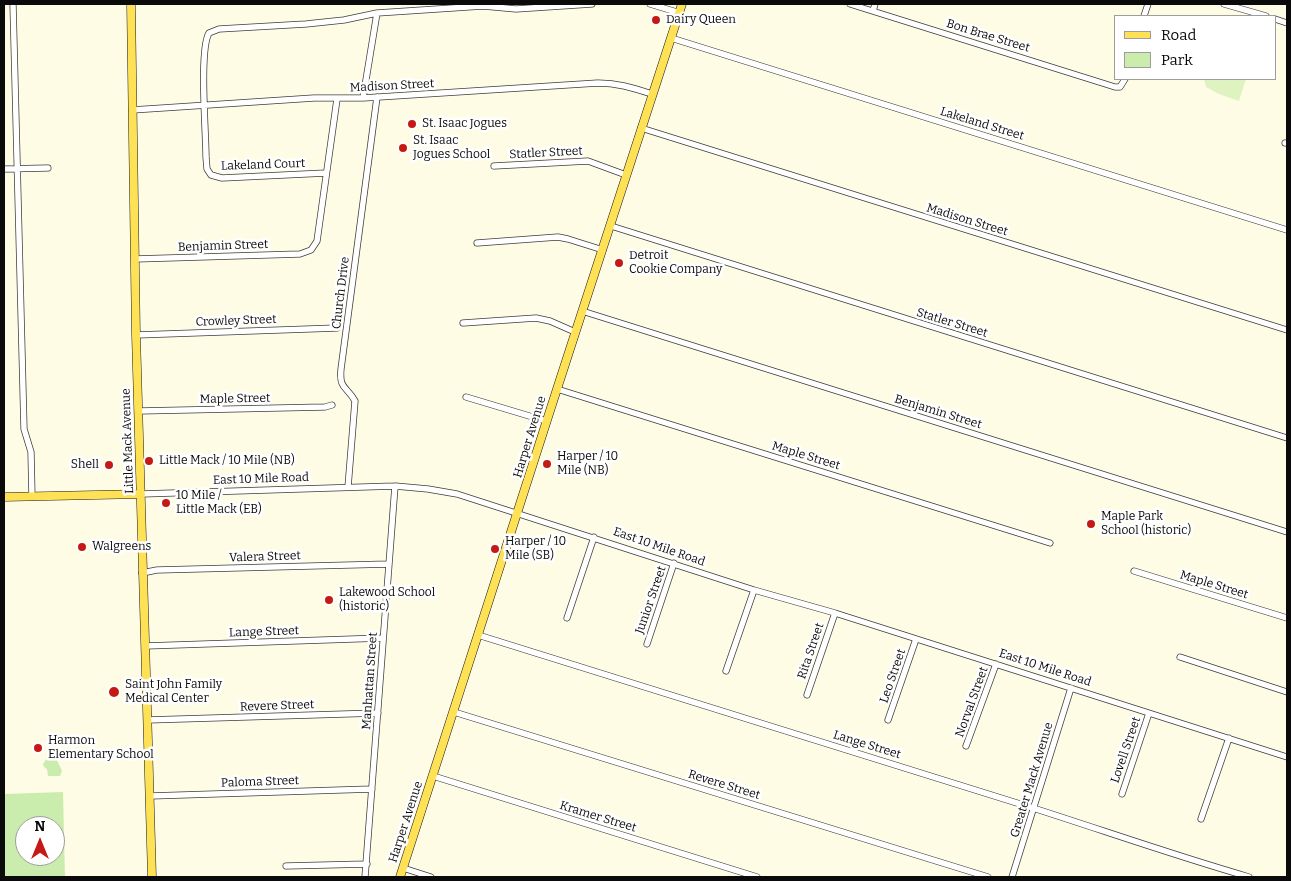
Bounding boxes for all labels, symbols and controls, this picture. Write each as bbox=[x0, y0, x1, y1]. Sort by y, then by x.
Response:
place label: Dairy Queen bbox=[666, 13, 736, 27]
marker: Dairy Queen bbox=[650, 14, 662, 26]
legend bbox=[1114, 15, 1276, 80]
street label: Bon Brae Street bbox=[945, 16, 1031, 56]
text: Road bbox=[1161, 26, 1196, 44]
text: Park bbox=[1161, 51, 1193, 69]
street label: Madison Street bbox=[350, 77, 434, 95]
street label: Lakeland Street bbox=[938, 104, 1026, 144]
place label: St. Isaac Jogues bbox=[422, 117, 507, 131]
marker: St. Isaac Jogues bbox=[406, 118, 418, 130]
place label: St. Isaac Jogues School bbox=[413, 134, 490, 162]
marker: St. Isaac Jogues School bbox=[397, 142, 409, 154]
street label: Statler Street bbox=[509, 144, 583, 162]
street label: Lakeland Court bbox=[221, 156, 305, 174]
street label: Madison Street bbox=[925, 201, 1009, 239]
street label: Benjamin Street bbox=[178, 237, 268, 255]
place label: Detroit Cookie Company bbox=[629, 249, 722, 277]
street label: Church Drive bbox=[329, 256, 353, 330]
marker: Detroit Cookie Company bbox=[613, 257, 625, 269]
street label: Statler Street bbox=[915, 305, 989, 341]
street label: Crowley Street bbox=[195, 312, 277, 330]
street label: Little Mack Avenue bbox=[119, 388, 137, 494]
street label: Maple Street bbox=[200, 391, 270, 407]
street label: Benjamin Street bbox=[893, 392, 983, 432]
street label: Harper Avenue bbox=[511, 394, 549, 480]
street label: Maple Street bbox=[770, 439, 842, 473]
place label: Harper / 10 Mile (NB) bbox=[557, 450, 618, 478]
place label: Little Mack / 10 Mile (NB) bbox=[159, 454, 295, 468]
marker: Little Mack / 10 Mile (NB) bbox=[143, 455, 155, 467]
place label: Shell bbox=[71, 458, 99, 472]
marker: Harper / 10 Mile (NB) bbox=[541, 458, 553, 470]
marker: Shell bbox=[103, 459, 115, 471]
street label: East 10 Mile Road bbox=[213, 470, 309, 488]
place label: 10 Mile / Little Mack (EB) bbox=[176, 489, 262, 517]
marker: 10 Mile / Little Mack (EB) bbox=[160, 497, 172, 509]
place label: Maple Park School (historic) bbox=[1101, 510, 1191, 538]
marker: Maple Park School (historic) bbox=[1085, 518, 1097, 530]
street label: East 10 Mile Road bbox=[611, 525, 707, 569]
place label: Harper / 10 Mile (SB) bbox=[505, 535, 566, 563]
place label: Walgreens bbox=[92, 540, 151, 554]
marker: Walgreens bbox=[76, 541, 88, 553]
marker: Harper / 10 Mile (SB) bbox=[489, 543, 501, 555]
street label: Valera Street bbox=[229, 549, 301, 565]
street label: Junior Street bbox=[633, 564, 669, 636]
street label: Maple Street bbox=[1178, 568, 1250, 602]
place label: Lakewood School (historic) bbox=[339, 586, 435, 614]
marker: Lakewood School (historic) bbox=[323, 594, 335, 606]
street label: Rita Street bbox=[795, 621, 827, 681]
street label: Lange Street bbox=[229, 624, 299, 640]
street label: Manhattan Street bbox=[359, 632, 381, 730]
street label: East 10 Mile Road bbox=[997, 646, 1093, 690]
street label: Leo Street bbox=[877, 647, 909, 705]
street label: Norval Street bbox=[953, 665, 991, 739]
place label: Saint John Family Medical Center bbox=[125, 678, 222, 706]
marker: Saint John Family Medical Center bbox=[107, 685, 121, 699]
street label: Revere Street bbox=[240, 698, 314, 714]
street label: Lovell Street bbox=[1108, 715, 1144, 785]
street label: Greater Mack Avenue bbox=[1008, 721, 1056, 839]
street label: Lange Street bbox=[831, 728, 903, 762]
place label: Harmon Elementary School bbox=[48, 734, 154, 762]
marker: Harmon Elementary School bbox=[32, 742, 44, 754]
street label: Revere Street bbox=[686, 767, 762, 803]
street label: Paloma Street bbox=[221, 773, 299, 791]
street label: Harper Avenue bbox=[386, 780, 426, 864]
street label: Kramer Street bbox=[558, 799, 638, 835]
north arrow bbox=[15, 816, 65, 866]
text: N bbox=[35, 818, 45, 835]

